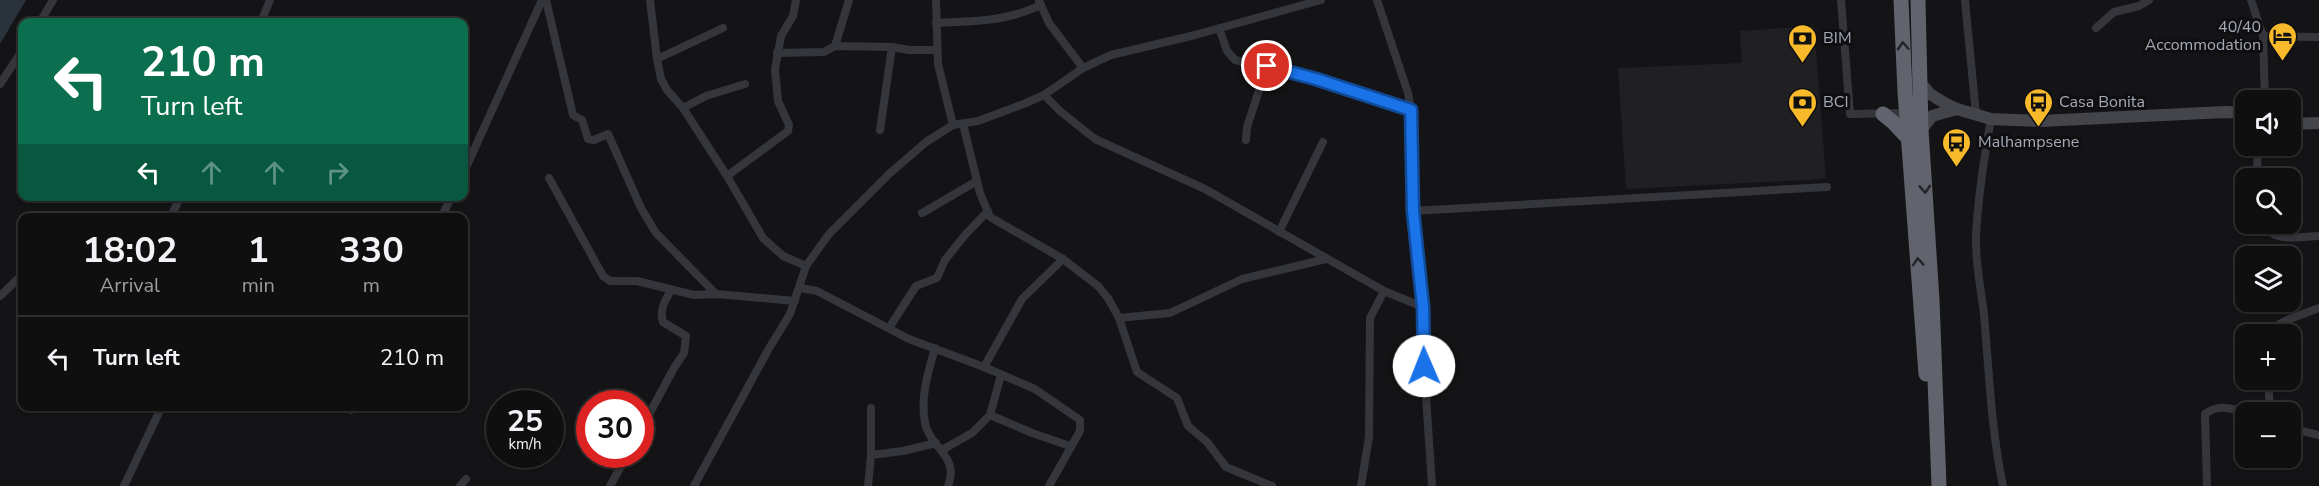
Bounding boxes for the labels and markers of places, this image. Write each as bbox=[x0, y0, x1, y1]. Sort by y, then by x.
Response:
place label: 40/40 Accommodation bbox=[2145, 16, 2261, 56]
hotel icon: 40/40 Accommodation bbox=[2266, 20, 2298, 62]
bank icon: BIM bbox=[1786, 22, 1818, 64]
place label: BIM bbox=[1823, 27, 1852, 49]
pin bbox=[1241, 40, 1292, 91]
bank icon: BCI bbox=[1786, 86, 1818, 128]
bus stop icon: Casa Bonita bbox=[2022, 86, 2054, 128]
place label: BCI bbox=[1823, 91, 1849, 113]
place label: Casa Bonita bbox=[2059, 91, 2145, 113]
bus stop icon: Malhampsene bbox=[1941, 126, 1973, 168]
place label: Malhampsene bbox=[1978, 131, 2079, 153]

